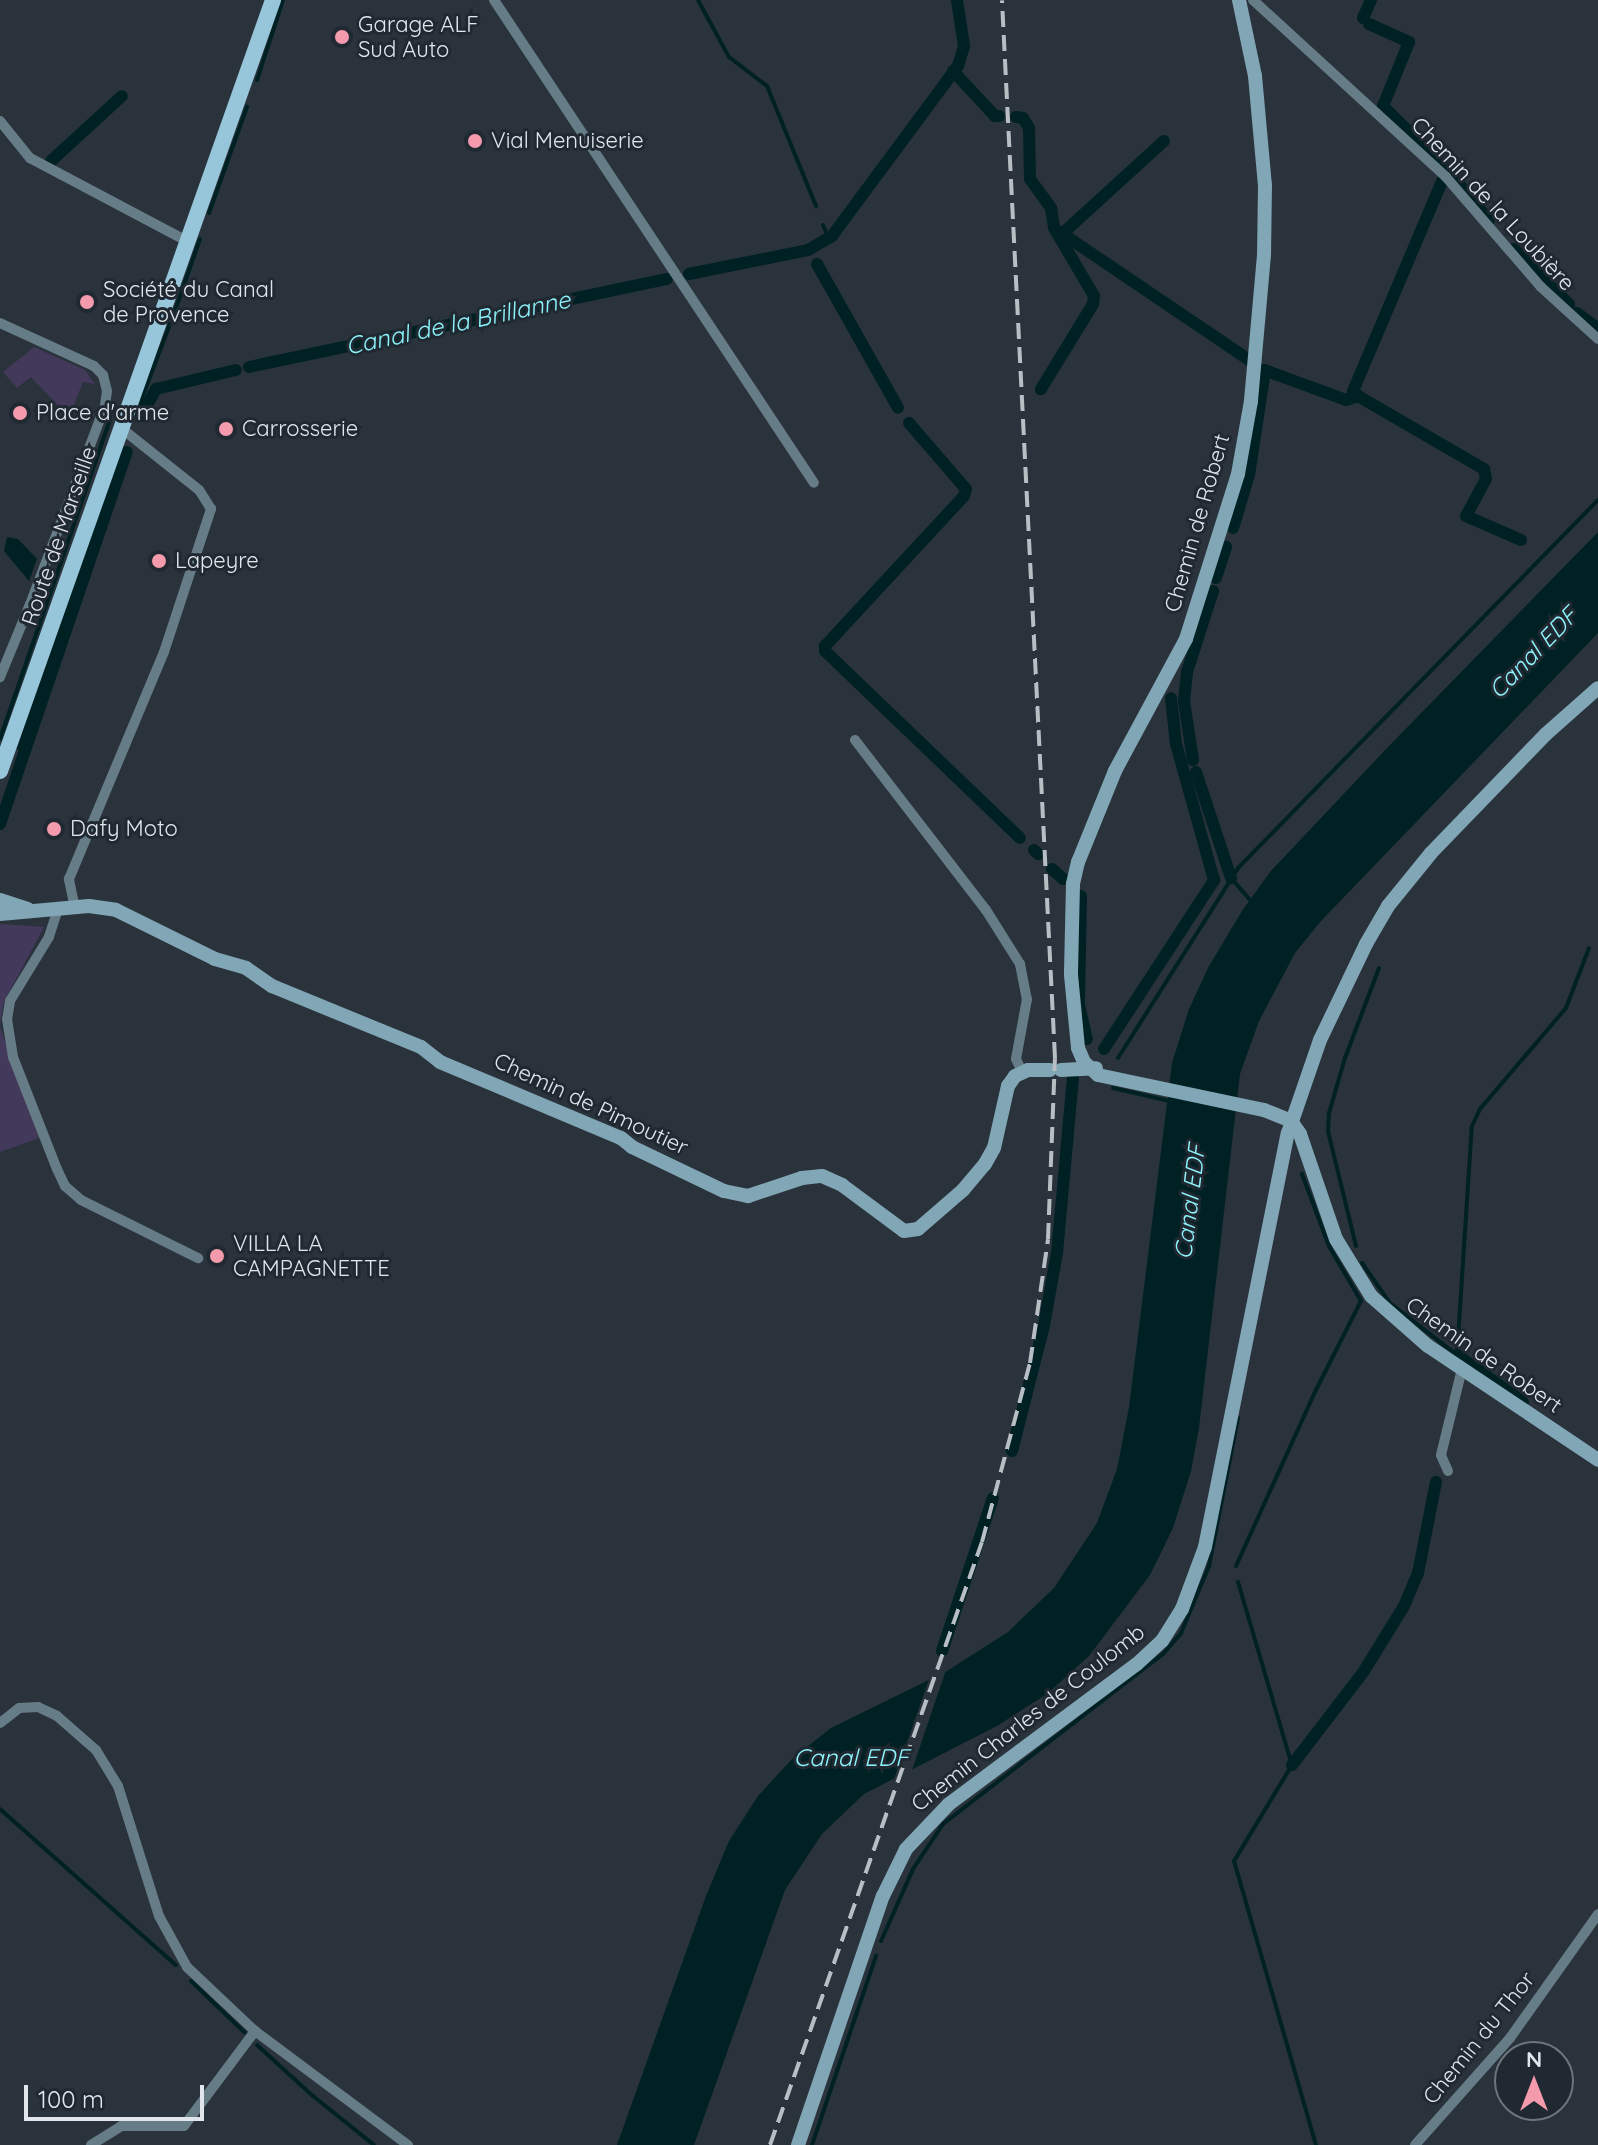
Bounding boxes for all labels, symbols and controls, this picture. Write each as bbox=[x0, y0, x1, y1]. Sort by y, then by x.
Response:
place label: Garage ALF Sud Auto bbox=[358, 11, 479, 62]
marker: Garage ALF Sud Auto bbox=[333, 28, 351, 46]
street label: Chemin de la Loubière bbox=[1406, 112, 1580, 296]
place label: Vial Menuiserie bbox=[491, 128, 644, 154]
marker: Vial Menuiserie bbox=[466, 132, 484, 150]
place label: Société du Canal de Provence bbox=[103, 276, 274, 328]
water label: Canal de la Brillanne bbox=[343, 285, 573, 361]
marker: Société du Canal de Provence bbox=[78, 293, 96, 311]
place label: Place d'arme bbox=[36, 400, 169, 426]
marker: Place d'arme bbox=[11, 404, 29, 422]
place label: Carrosserie bbox=[242, 416, 358, 442]
marker: Carrosserie bbox=[217, 420, 235, 438]
street label: Chemin de Robert bbox=[1159, 431, 1235, 615]
street label: Route de Marseille bbox=[16, 443, 102, 629]
place label: Lapeyre bbox=[175, 548, 259, 574]
marker: Lapeyre bbox=[150, 552, 168, 570]
water label: Canal EDF bbox=[1483, 602, 1583, 704]
place label: Dafy Moto bbox=[70, 816, 178, 842]
marker: Dafy Moto bbox=[45, 820, 63, 838]
street label: Chemin de Pimoutier bbox=[490, 1047, 692, 1161]
water label: Canal EDF bbox=[1169, 1143, 1211, 1261]
place label: VILLA LA CAMPAGNETTE bbox=[233, 1230, 390, 1282]
marker: VILLA LA CAMPAGNETTE bbox=[208, 1247, 226, 1265]
street label: Chemin de Robert bbox=[1401, 1291, 1567, 1419]
street label: Chemin Charles de Coulomb bbox=[906, 1619, 1150, 1817]
water label: Canal EDF bbox=[793, 1744, 909, 1772]
street label: Chemin du Thor bbox=[1418, 1967, 1540, 2109]
north arrow bbox=[1494, 2041, 1574, 2121]
text: N bbox=[1526, 2045, 1542, 2073]
scale bar bbox=[28, 2069, 208, 2119]
text: 100 m bbox=[38, 2084, 104, 2114]

